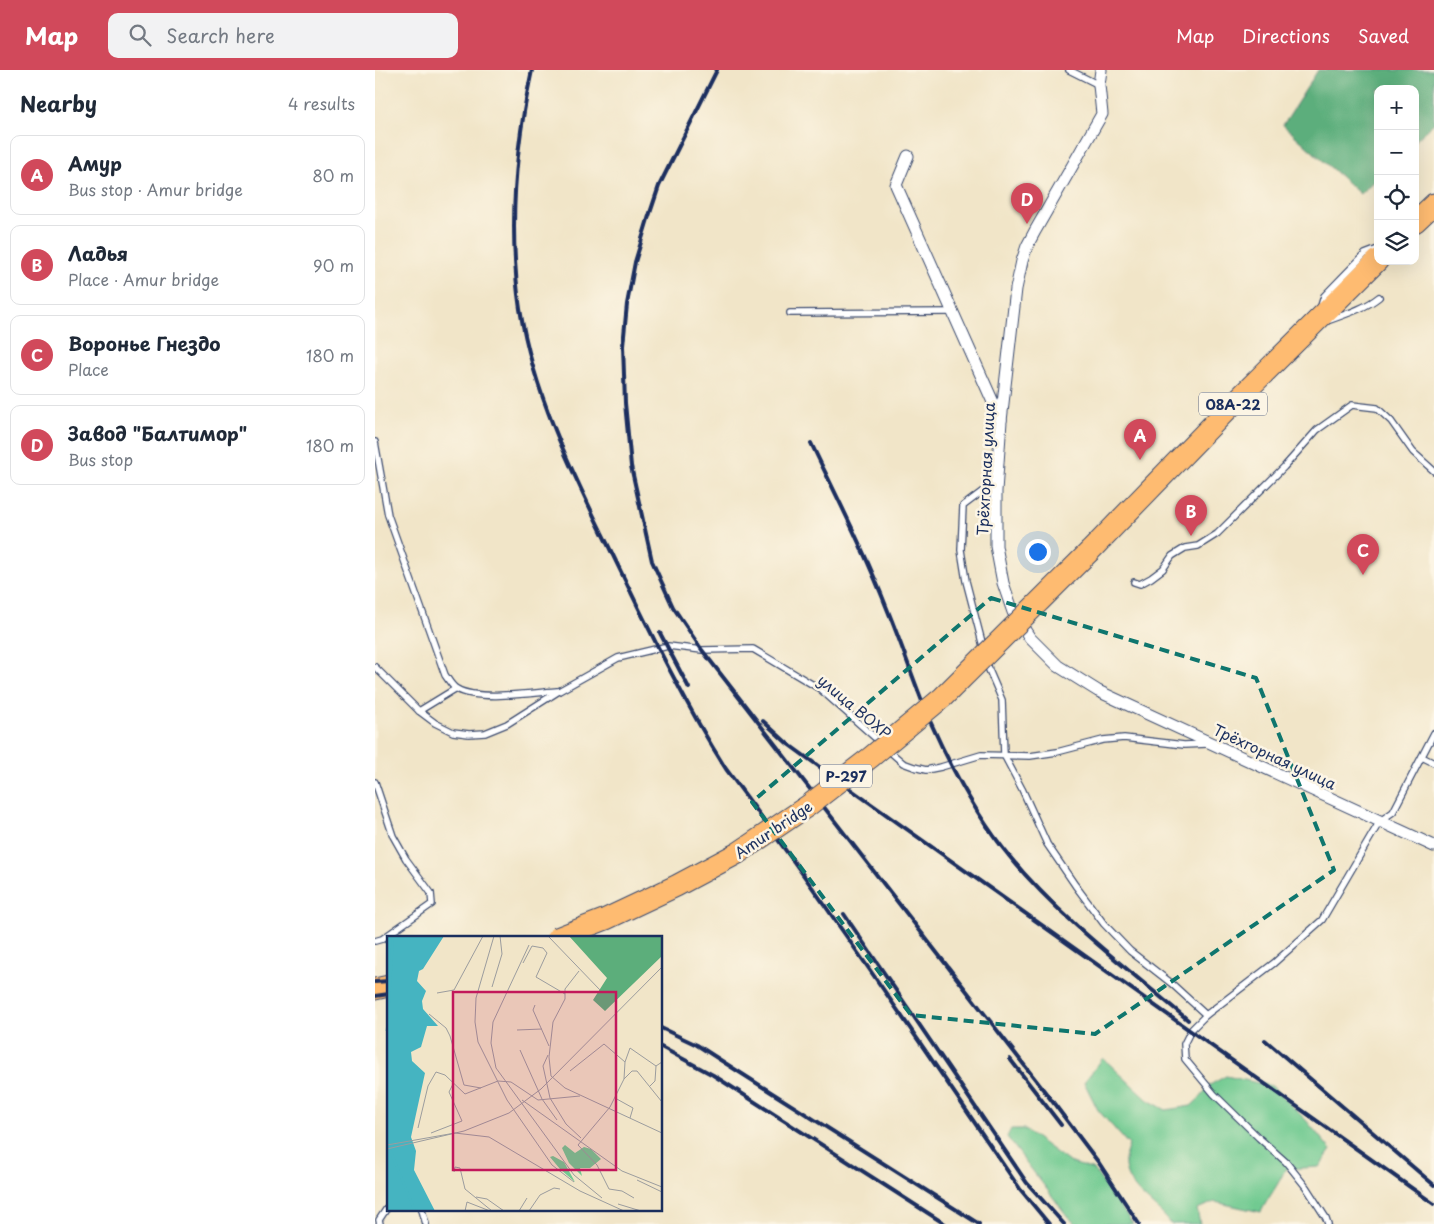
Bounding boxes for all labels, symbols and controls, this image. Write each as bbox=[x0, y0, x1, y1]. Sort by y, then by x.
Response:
search box bbox=[108, 13, 458, 58]
text: Map bbox=[25, 17, 78, 53]
icon: search bbox=[126, 21, 154, 49]
text: Search here bbox=[166, 21, 275, 49]
text: Map bbox=[1176, 22, 1214, 49]
text: Directions bbox=[1242, 22, 1330, 49]
text: Saved bbox=[1358, 22, 1409, 49]
map controls bbox=[1374, 85, 1419, 265]
button: + bbox=[1374, 85, 1419, 130]
text: Nearby bbox=[20, 87, 97, 119]
text: 4 results bbox=[288, 91, 355, 115]
button: − bbox=[1374, 130, 1419, 175]
text: Амур bbox=[68, 149, 122, 177]
text: A bbox=[31, 163, 43, 187]
text: 80 m bbox=[312, 163, 354, 187]
button: locate bbox=[1374, 175, 1419, 220]
text: Bus stop · Amur bridge bbox=[68, 177, 243, 201]
pin: D bbox=[1011, 183, 1043, 224]
button: layers bbox=[1374, 220, 1419, 265]
text: Ладья bbox=[68, 239, 128, 267]
text: B bbox=[32, 253, 42, 277]
text: 90 m bbox=[313, 253, 354, 277]
text: Place · Amur bridge bbox=[68, 267, 219, 291]
text: Воронье Гнездо bbox=[68, 329, 221, 357]
text: C bbox=[31, 343, 43, 367]
text: 180 m bbox=[306, 343, 354, 367]
text: Place bbox=[68, 357, 109, 381]
road number: 08А-22 bbox=[1199, 392, 1267, 416]
street label: Трёхгорная улица bbox=[970, 401, 1000, 536]
text: Завод "Балтимор" bbox=[68, 419, 247, 447]
pin: A bbox=[1124, 419, 1156, 460]
text: D bbox=[31, 433, 43, 457]
text: 180 m bbox=[306, 433, 354, 457]
text: Bus stop bbox=[68, 447, 133, 471]
pin: B bbox=[1175, 495, 1207, 536]
pin: C bbox=[1347, 534, 1379, 575]
your location bbox=[1025, 539, 1051, 565]
street label: улица ВОХР bbox=[813, 668, 897, 744]
street label: Трёхгорная улица bbox=[1210, 717, 1341, 795]
road number: Р-297 bbox=[820, 764, 872, 788]
street label: Amur bridge bbox=[729, 794, 817, 864]
inset map bbox=[387, 936, 663, 1212]

